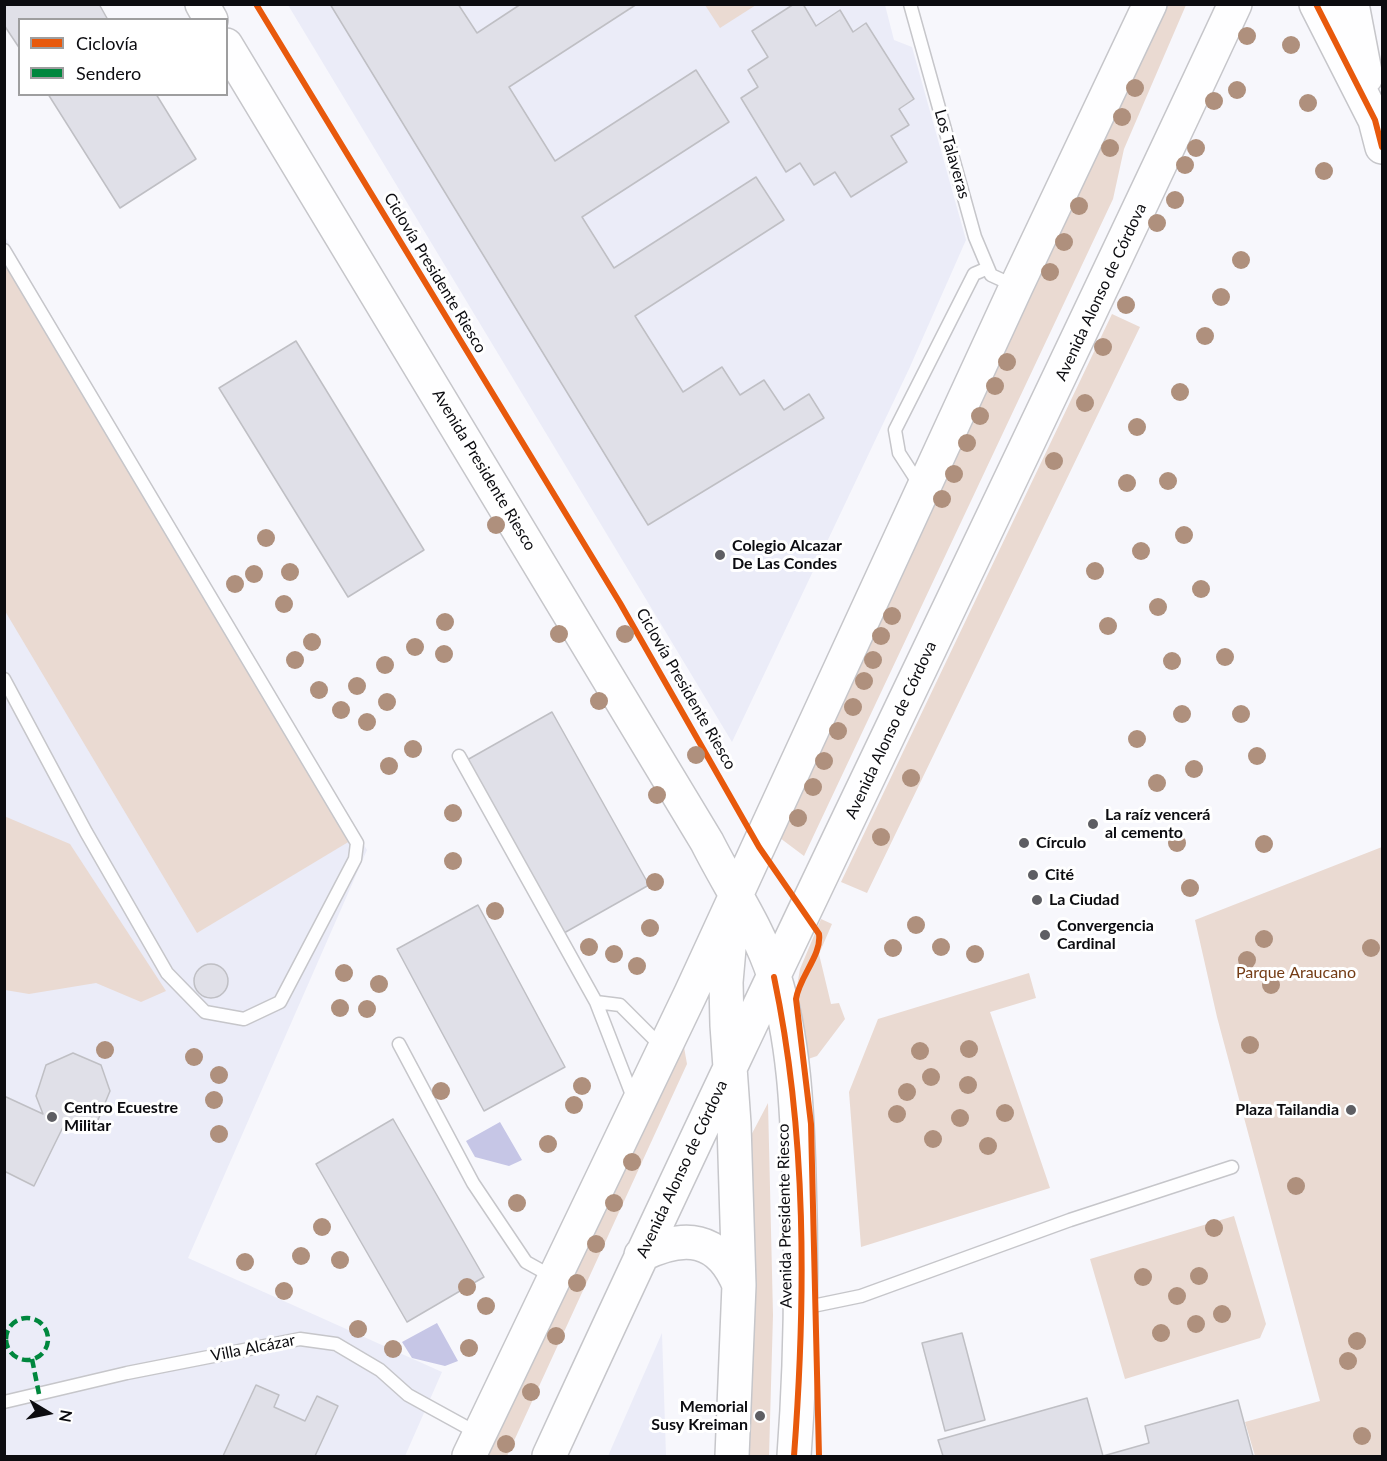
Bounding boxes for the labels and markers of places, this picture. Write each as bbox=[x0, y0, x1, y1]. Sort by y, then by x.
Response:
place label: Colegio Alcazar De Las Condes bbox=[732, 536, 842, 574]
marker: Colegio Alcazar De Las Condes bbox=[713, 548, 727, 562]
place label: La raíz vencerá al cemento bbox=[1105, 805, 1210, 843]
marker: La raíz vencerá al cemento bbox=[1086, 817, 1100, 831]
place label: Círculo bbox=[1036, 833, 1086, 853]
marker: Círculo bbox=[1017, 836, 1031, 850]
place label: Cité bbox=[1045, 865, 1074, 885]
marker: Cité bbox=[1026, 868, 1040, 882]
place label: La Ciudad bbox=[1049, 890, 1119, 910]
marker: La Ciudad bbox=[1030, 893, 1044, 907]
place label: Convergencia Cardinal bbox=[1057, 916, 1154, 954]
marker: Convergencia Cardinal bbox=[1038, 928, 1052, 942]
place label: Centro Ecuestre Militar bbox=[64, 1098, 178, 1136]
place label: Plaza Tailandia bbox=[1235, 1100, 1339, 1120]
marker: Plaza Tailandia bbox=[1344, 1103, 1358, 1117]
marker: Centro Ecuestre Militar bbox=[45, 1110, 59, 1124]
place label: Memorial Susy Kreiman bbox=[651, 1397, 748, 1435]
marker: Memorial Susy Kreiman bbox=[753, 1409, 767, 1423]

